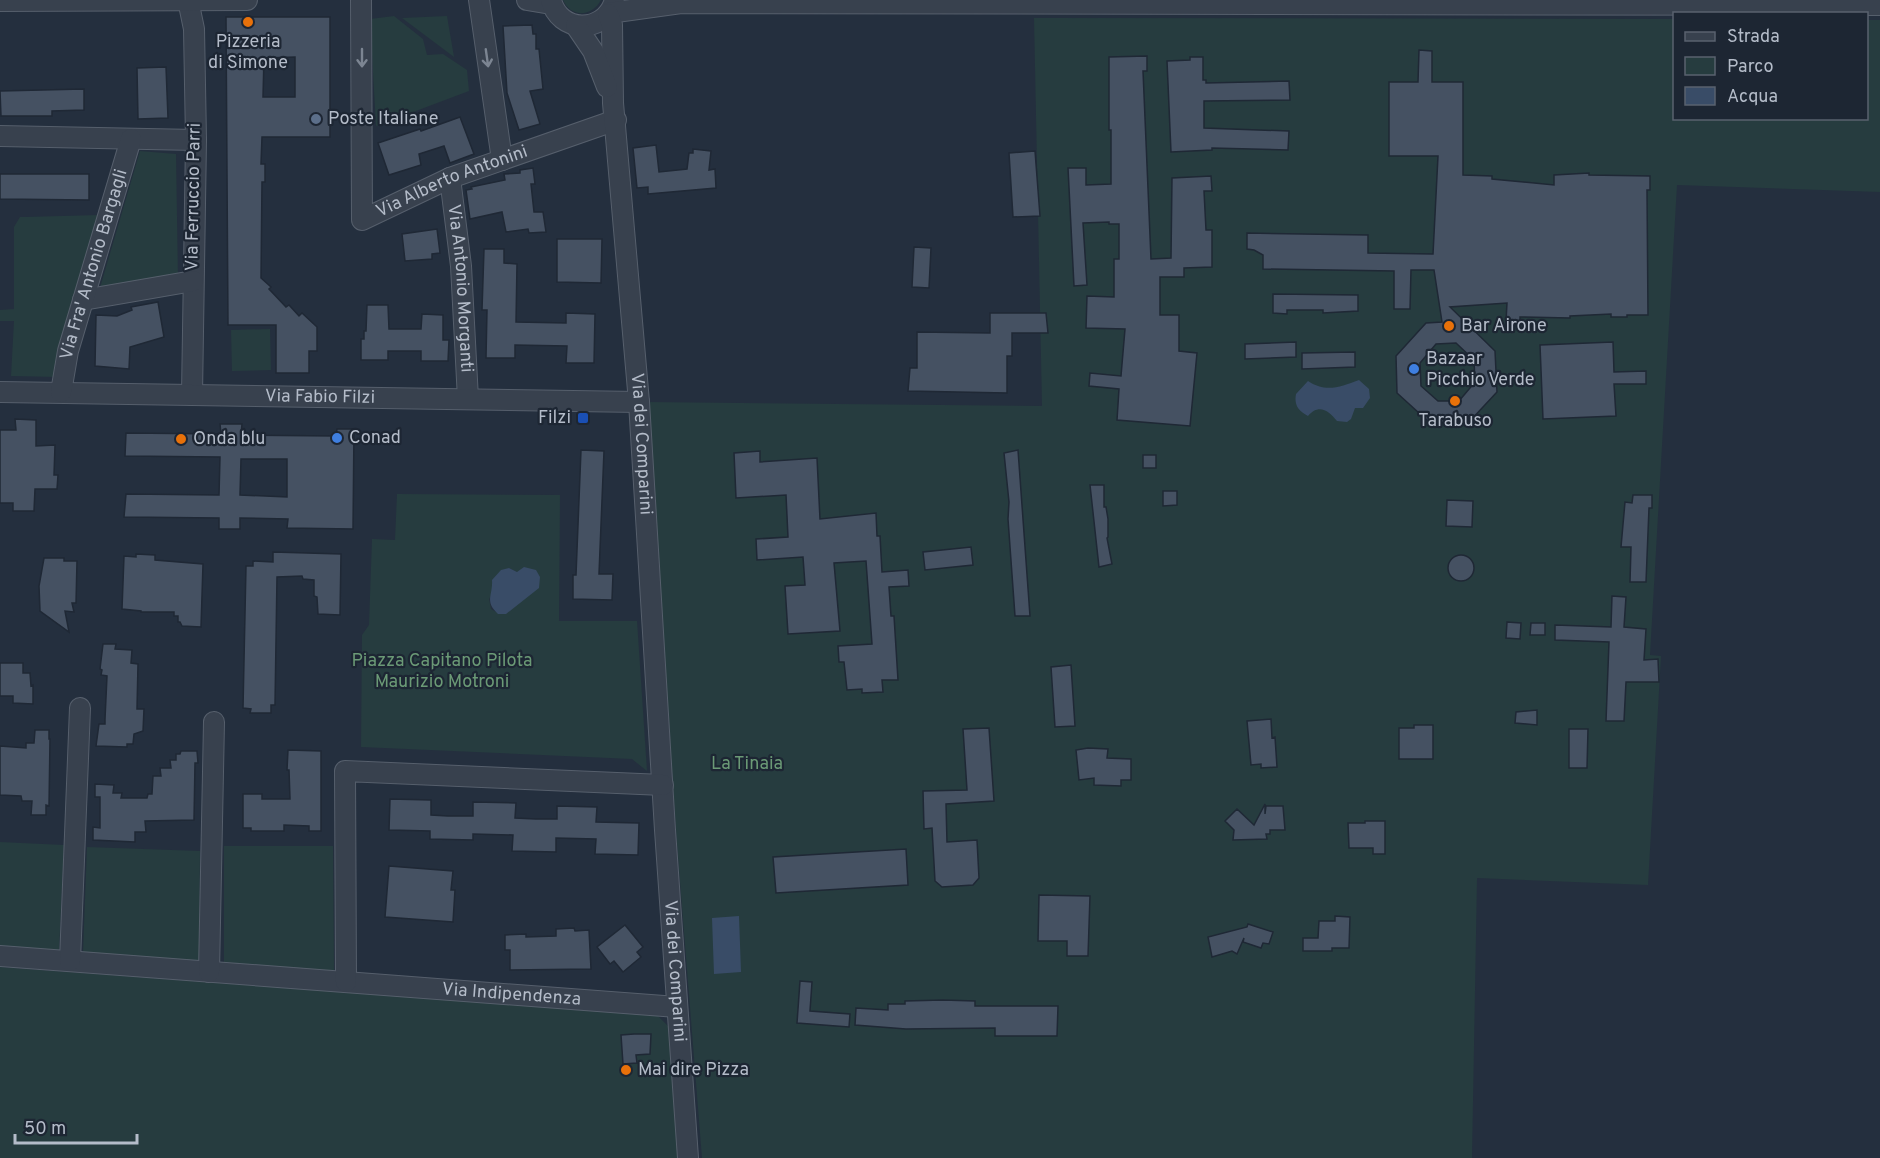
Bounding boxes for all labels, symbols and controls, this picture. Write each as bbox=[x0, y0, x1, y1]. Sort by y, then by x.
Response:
legend bbox=[1673, 12, 1868, 120]
marker: Pizzeria di Simone bbox=[241, 15, 255, 29]
text: Strada bbox=[1727, 26, 1780, 49]
place label: Pizzeria di Simone bbox=[208, 31, 288, 75]
one-way arrow bbox=[356, 48, 368, 68]
one-way arrow bbox=[482, 48, 493, 67]
text: Parco bbox=[1727, 56, 1773, 79]
text: Acqua bbox=[1727, 86, 1778, 109]
place label: Poste Italiane bbox=[328, 108, 438, 131]
marker: Poste Italiane bbox=[309, 112, 323, 126]
street label: Via Ferruccio Parri bbox=[181, 123, 207, 271]
street label: Via Alberto Antonini bbox=[372, 140, 531, 223]
street label: Via Fra' Antonio Bargagli bbox=[55, 166, 133, 361]
street label: Via Antonio Morganti bbox=[442, 203, 478, 373]
place label: Bar Airone bbox=[1461, 315, 1547, 338]
marker: Bar Airone bbox=[1442, 319, 1456, 333]
place label: Bazaar Picchio Verde bbox=[1426, 348, 1535, 392]
marker: Bazaar Picchio Verde bbox=[1407, 362, 1421, 376]
street label: Via dei Comparini bbox=[625, 372, 657, 516]
street label: Via Fabio Filzi bbox=[265, 385, 375, 409]
marker: Tarabuso bbox=[1448, 394, 1462, 408]
place label: Filzi bbox=[538, 407, 571, 430]
place label: Tarabuso bbox=[1418, 410, 1492, 433]
marker: Filzi bbox=[576, 411, 590, 425]
place label: Conad bbox=[349, 427, 401, 450]
place label: Onda blu bbox=[193, 428, 265, 451]
marker: Conad bbox=[330, 431, 344, 445]
marker: Onda blu bbox=[174, 432, 188, 446]
park label: Piazza Capitano Pilota Maurizio Motroni bbox=[352, 650, 532, 694]
park label: La Tinaia bbox=[711, 753, 783, 776]
street label: Via dei Comparini bbox=[658, 899, 691, 1043]
street label: Via Indipendenza bbox=[441, 978, 582, 1011]
place label: Mai dire Pizza bbox=[638, 1059, 749, 1082]
marker: Mai dire Pizza bbox=[619, 1063, 633, 1077]
scale bar bbox=[15, 1107, 136, 1145]
text: 50 m bbox=[24, 1118, 66, 1141]

